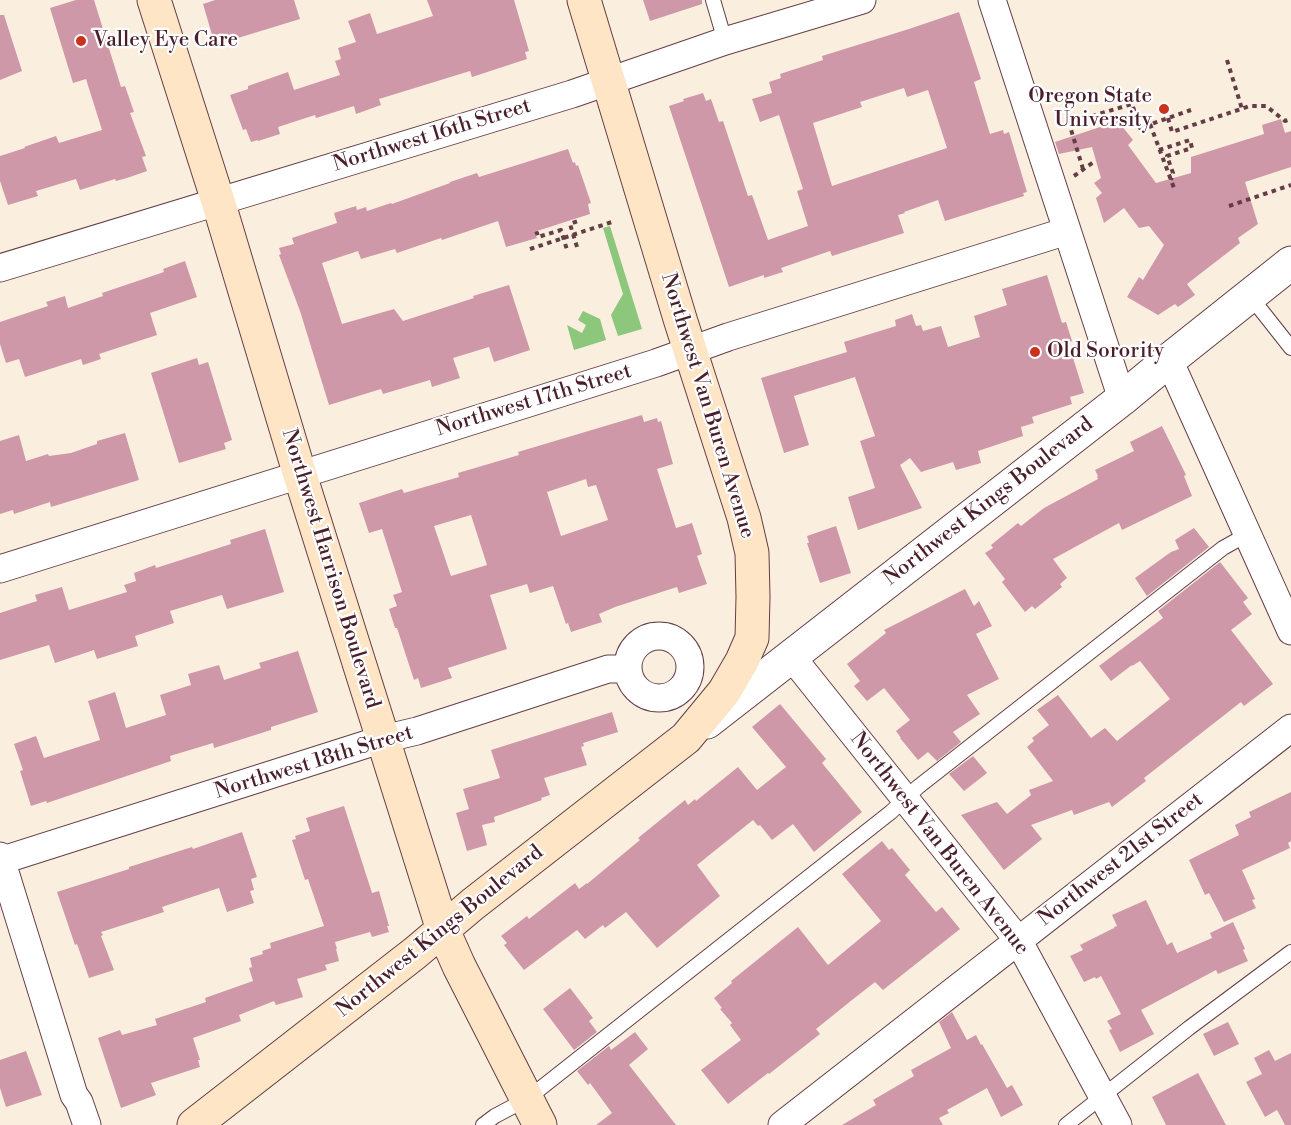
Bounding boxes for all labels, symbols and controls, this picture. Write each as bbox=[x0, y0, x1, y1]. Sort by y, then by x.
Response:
place label: Valley Eye Care bbox=[93, 28, 238, 54]
marker: Valley Eye Care bbox=[74, 34, 88, 48]
place label: Oregon State University bbox=[1028, 84, 1152, 134]
street label: Northwest 16th Street bbox=[330, 94, 534, 178]
marker: Oregon State University bbox=[1157, 102, 1171, 116]
street label: Northwest Van Buren Avenue bbox=[655, 270, 759, 542]
place label: Old Sorority bbox=[1047, 339, 1164, 365]
marker: Old Sorority bbox=[1028, 345, 1042, 359]
street label: Northwest 17th Street bbox=[433, 359, 635, 443]
street label: Northwest Kings Boulevard bbox=[879, 412, 1099, 592]
street label: Northwest Harrison Boulevard bbox=[275, 426, 385, 712]
street label: Northwest 18th Street bbox=[212, 721, 416, 805]
street label: Northwest Van Buren Avenue bbox=[844, 727, 1034, 961]
street label: Northwest 21st Street bbox=[1033, 788, 1209, 932]
street label: Northwest Kings Boulevard bbox=[331, 841, 549, 1023]

